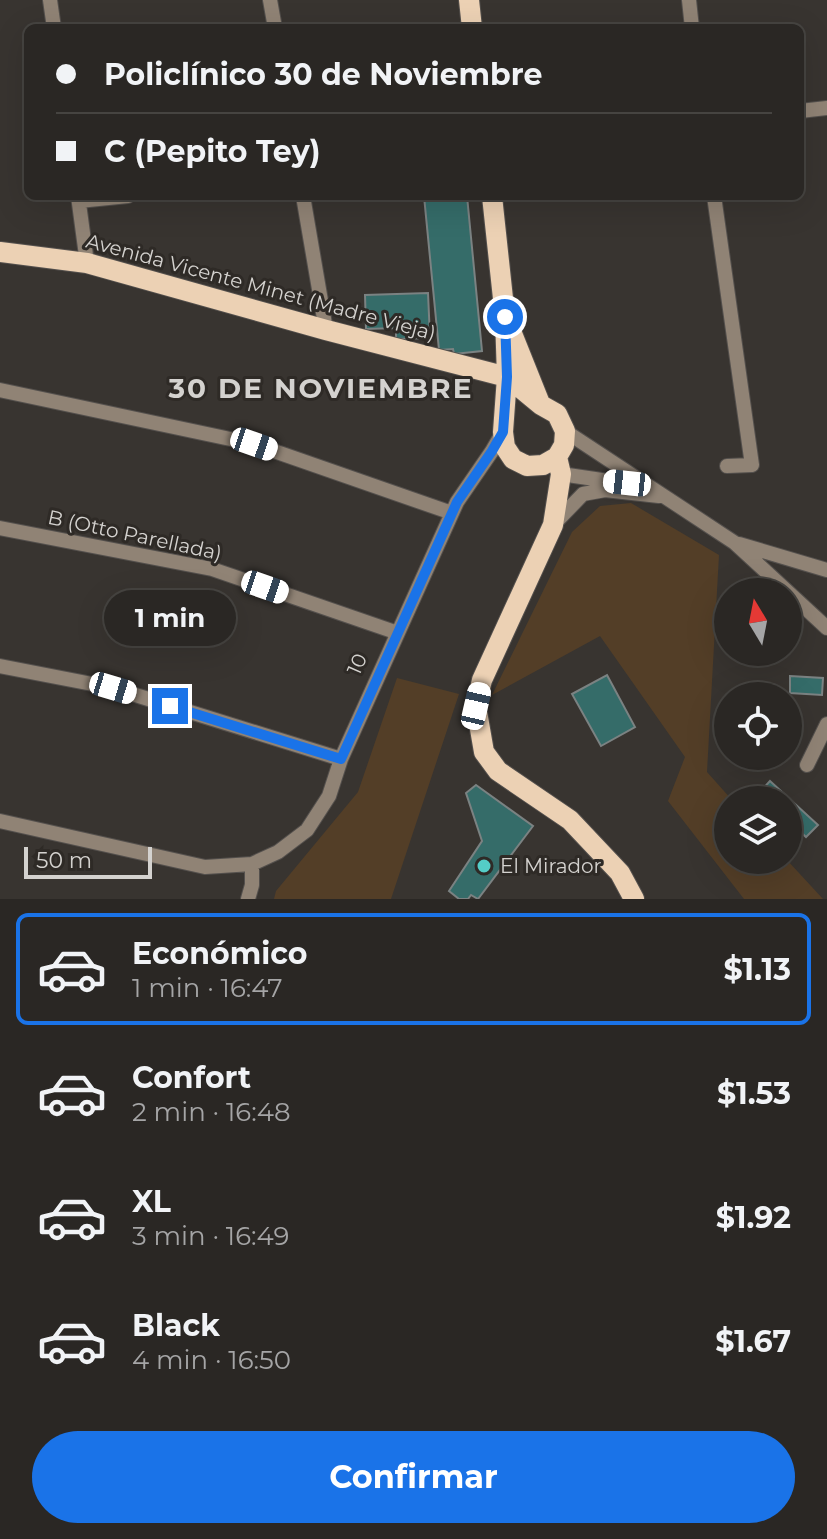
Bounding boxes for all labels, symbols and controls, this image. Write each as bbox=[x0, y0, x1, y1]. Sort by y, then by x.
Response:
text: Policlínico 30 de Noviembre bbox=[104, 56, 542, 93]
text: C (Pepito Tey) bbox=[104, 133, 320, 170]
street label: Avenida Vicente Minet (Madre Vieja) bbox=[84, 229, 438, 345]
route start bbox=[487, 299, 523, 335]
district label: 30 DE NOVIEMBRE bbox=[168, 371, 473, 405]
car bbox=[227, 425, 281, 463]
car bbox=[602, 469, 652, 497]
street label: B (Otto Parellada) bbox=[46, 505, 224, 565]
car bbox=[238, 568, 292, 606]
north arrow bbox=[714, 578, 802, 666]
map controls bbox=[714, 578, 802, 874]
callout: 1 min bbox=[104, 590, 236, 646]
text: 1 min bbox=[135, 602, 205, 634]
street label: 10 bbox=[342, 650, 372, 678]
car bbox=[87, 670, 139, 706]
car bbox=[459, 680, 493, 732]
button: locate bbox=[714, 682, 802, 770]
route end bbox=[152, 688, 188, 724]
button: layers bbox=[714, 786, 802, 874]
scale bar bbox=[24, 843, 152, 879]
text: 50 m bbox=[36, 847, 92, 874]
place label: El Mirador bbox=[500, 854, 602, 878]
marker: El Mirador bbox=[475, 857, 493, 875]
icon: car bbox=[36, 933, 108, 1005]
text: Económico bbox=[132, 935, 307, 972]
text: $1.13 bbox=[724, 951, 791, 988]
text: 1 min · 16:47 bbox=[132, 972, 282, 1004]
icon: car bbox=[36, 1057, 108, 1129]
text: Confort bbox=[132, 1059, 251, 1096]
text: $1.53 bbox=[717, 1075, 791, 1112]
text: 2 min · 16:48 bbox=[132, 1096, 291, 1128]
icon: car bbox=[36, 1181, 108, 1253]
text: XL bbox=[132, 1183, 171, 1220]
text: $1.92 bbox=[716, 1199, 791, 1236]
text: 3 min · 16:49 bbox=[132, 1220, 289, 1252]
icon: car bbox=[36, 1305, 108, 1377]
text: Black bbox=[132, 1307, 220, 1344]
text: $1.67 bbox=[715, 1323, 791, 1360]
text: 4 min · 16:50 bbox=[132, 1344, 291, 1376]
button: Confirmar bbox=[32, 1431, 795, 1523]

